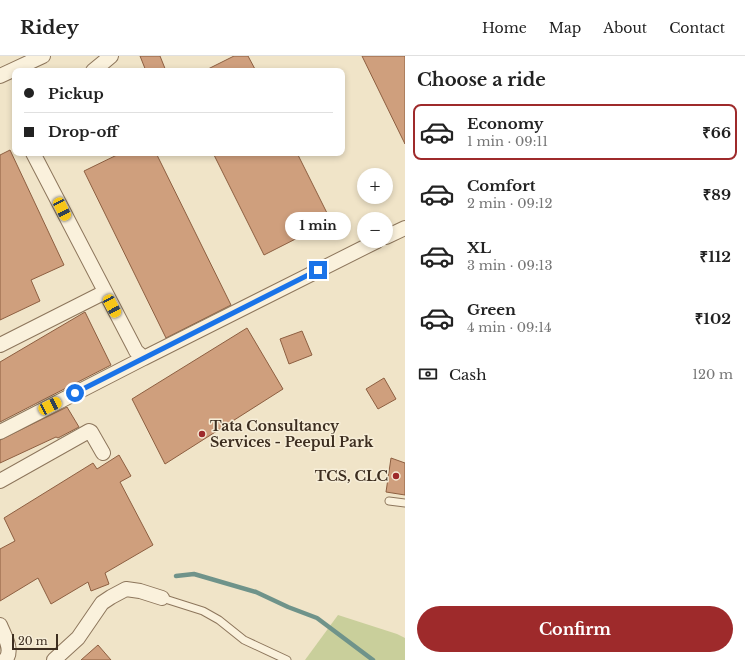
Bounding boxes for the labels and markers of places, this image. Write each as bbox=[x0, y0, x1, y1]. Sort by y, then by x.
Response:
place label: Tata Consultancy Services - Peepul Park bbox=[210, 417, 374, 451]
marker: Tata Consultancy Services - Peepul Park bbox=[197, 429, 207, 439]
place label: TCS, CLC bbox=[315, 467, 388, 485]
marker: TCS, CLC bbox=[391, 471, 401, 481]

